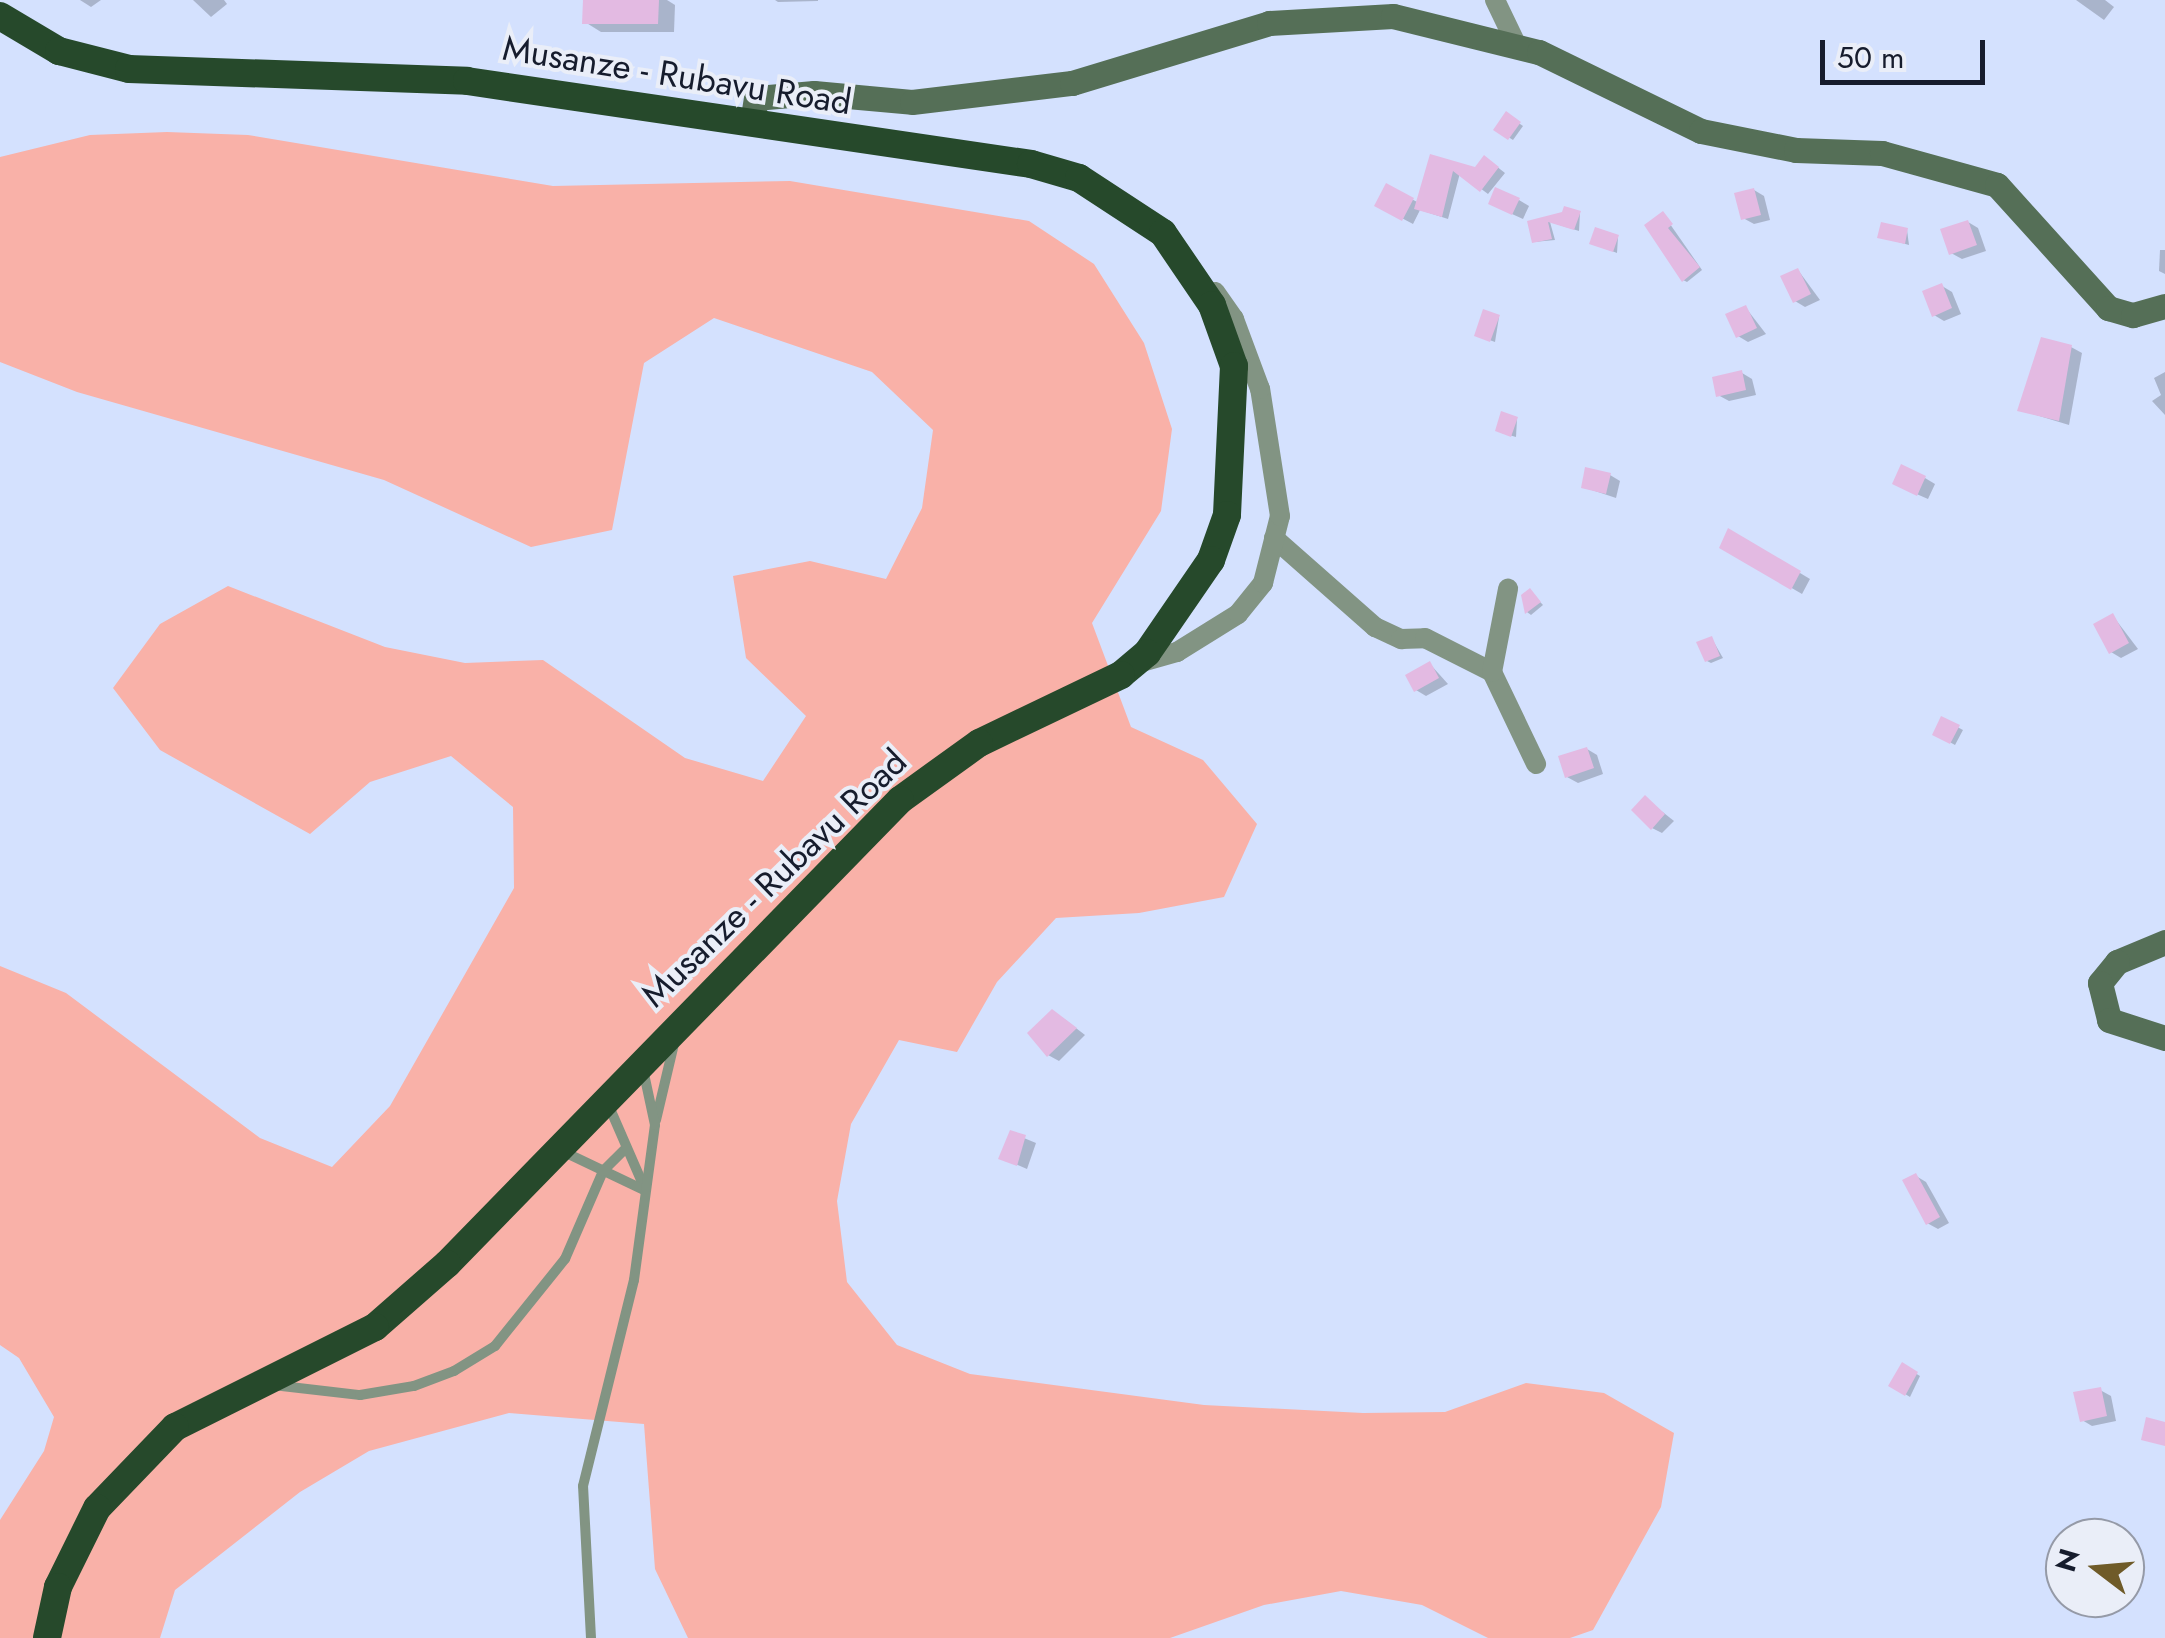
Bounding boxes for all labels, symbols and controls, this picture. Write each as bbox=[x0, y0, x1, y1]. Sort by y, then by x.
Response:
scale bar bbox=[1825, 20, 1990, 82]
street label: Musanze - Rubavu Road bbox=[500, 27, 854, 123]
text: 50 m bbox=[1837, 36, 1904, 79]
street label: Musanze - Rubavu Road bbox=[633, 741, 915, 1015]
north arrow bbox=[2045, 1518, 2145, 1618]
text: N bbox=[2045, 1544, 2090, 1576]

